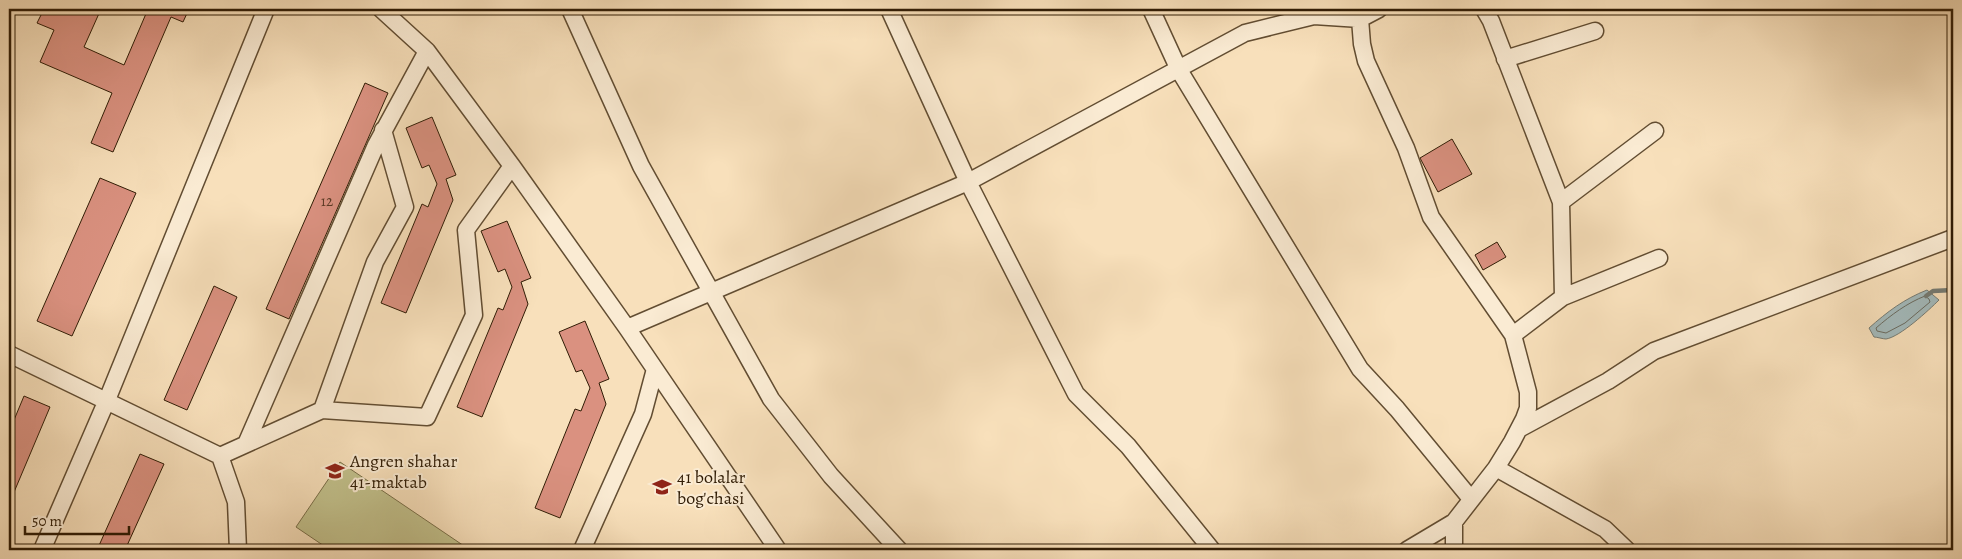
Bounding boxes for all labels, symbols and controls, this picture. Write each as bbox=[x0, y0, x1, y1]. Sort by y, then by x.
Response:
house number: 12 bbox=[321, 191, 333, 211]
place label: Angren shahar 41-maktab bbox=[349, 449, 457, 494]
school or university icon: Angren shahar 41-maktab bbox=[324, 460, 346, 482]
place label: 41 bolalar bog'chasi bbox=[677, 465, 746, 510]
school or university icon: 41 bolalar bog'chasi bbox=[651, 476, 673, 498]
scale bar bbox=[25, 504, 129, 536]
text: 50 m bbox=[32, 511, 62, 531]

